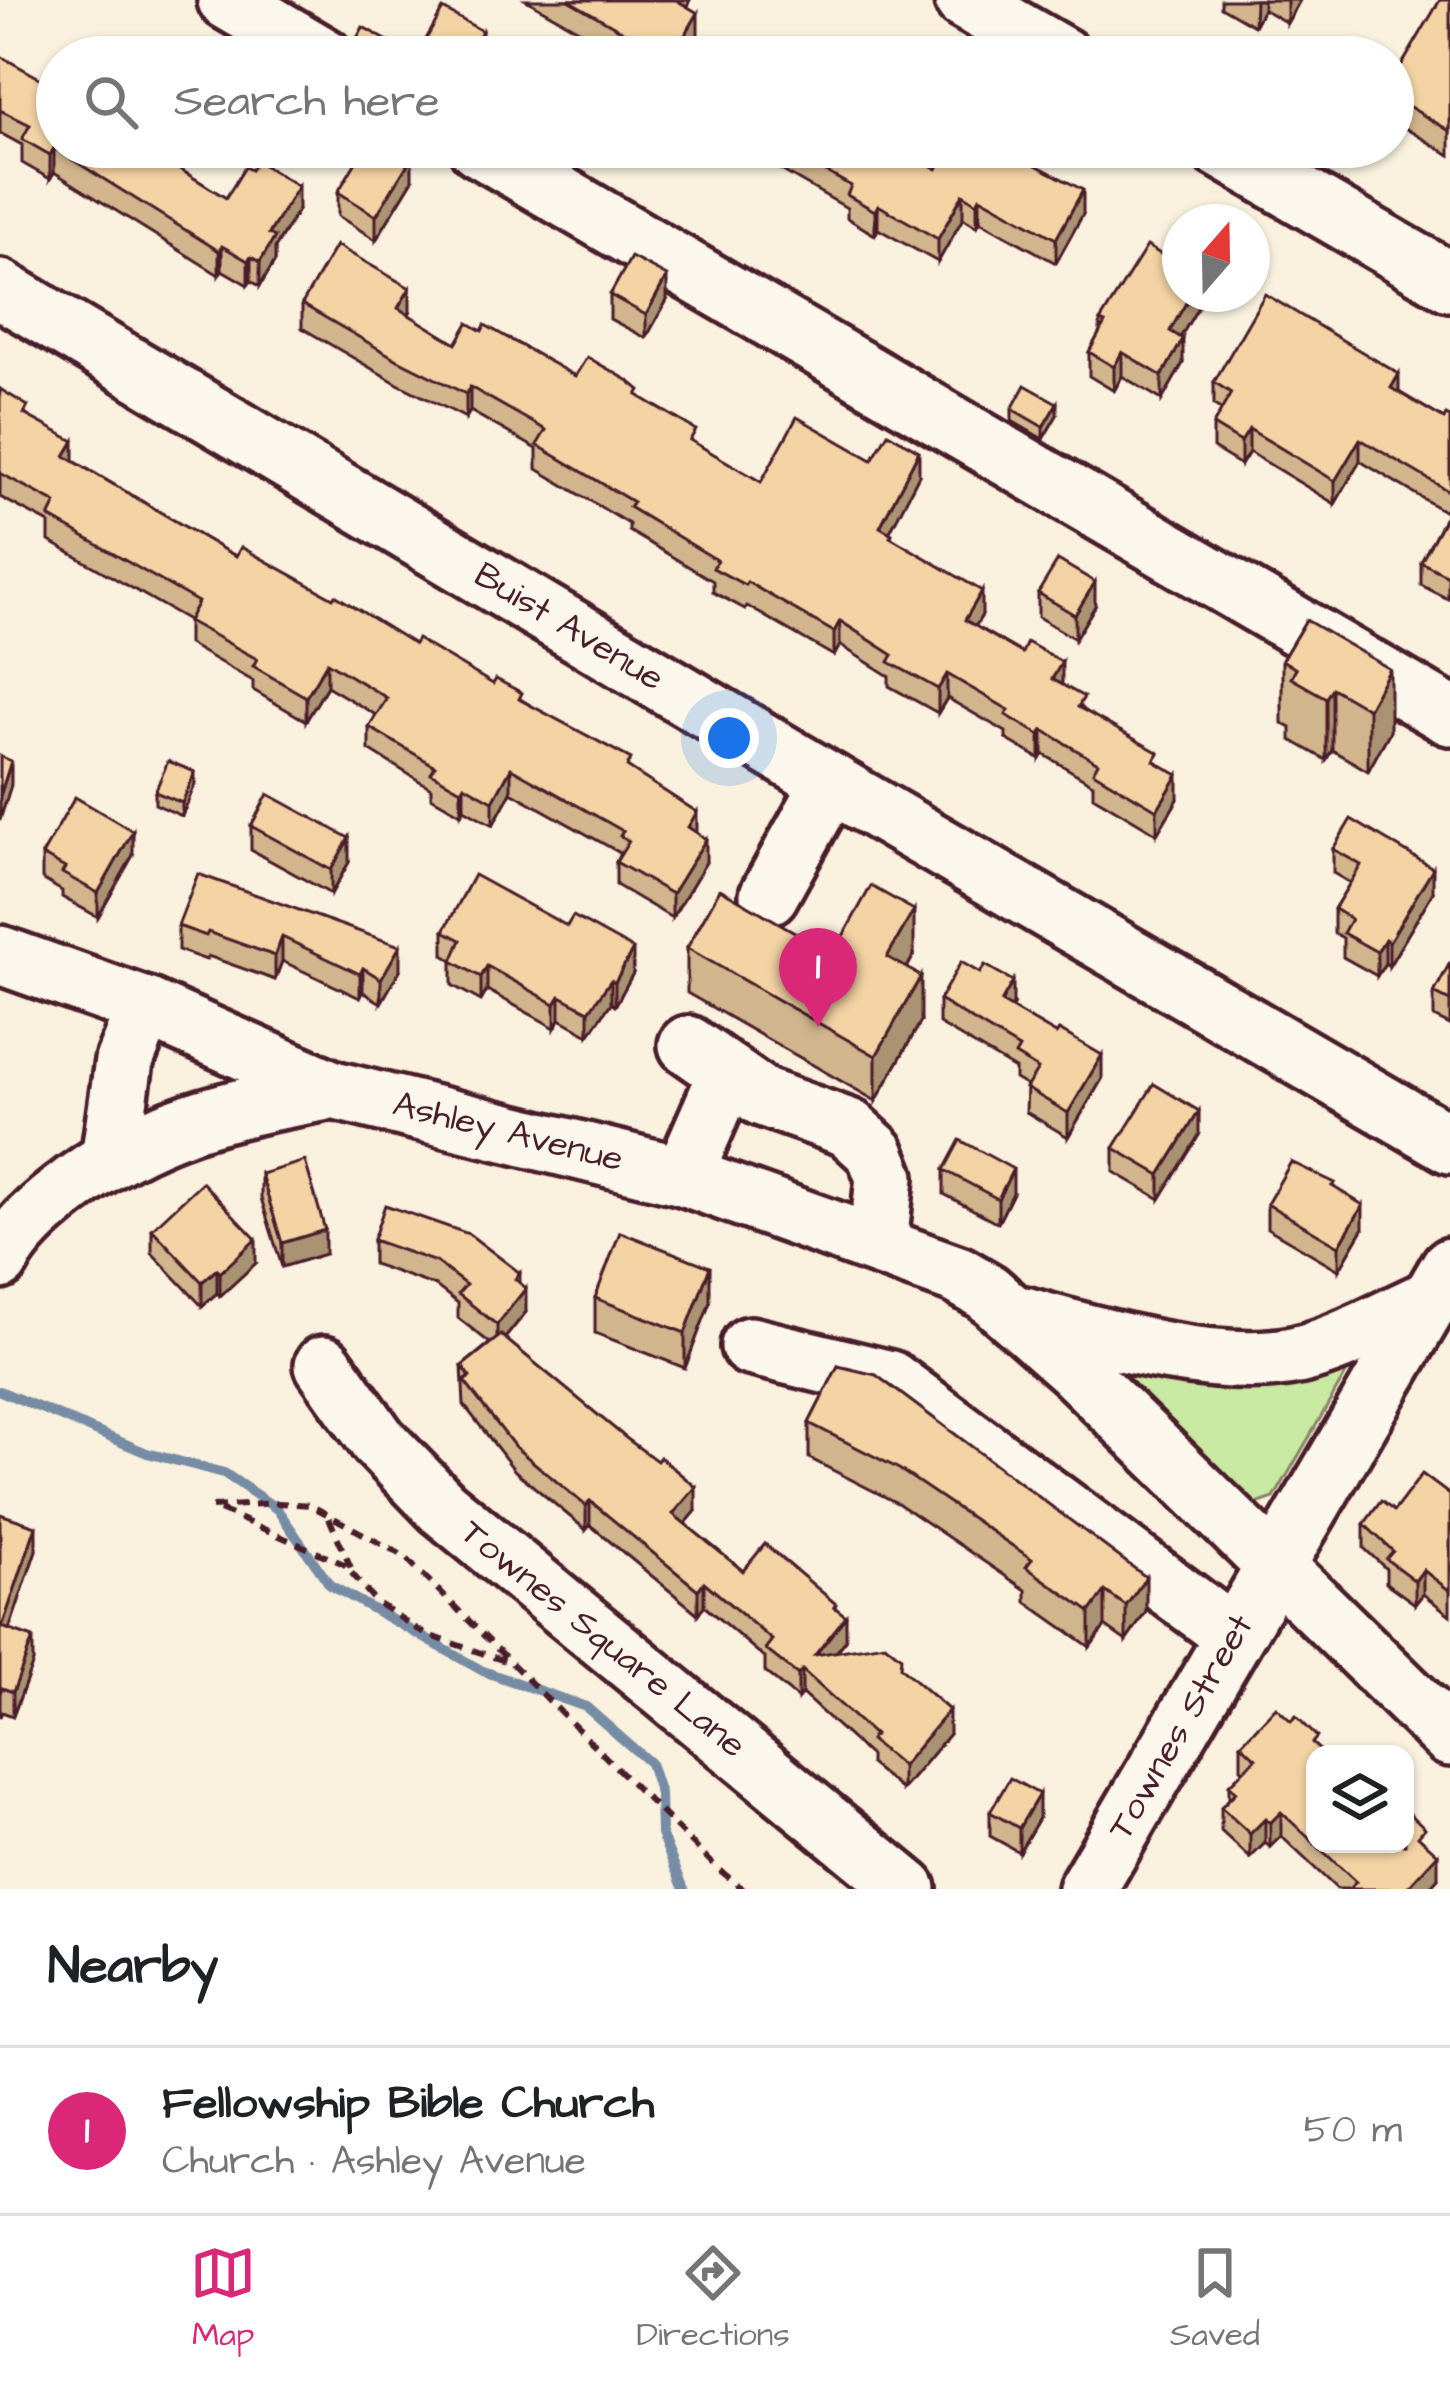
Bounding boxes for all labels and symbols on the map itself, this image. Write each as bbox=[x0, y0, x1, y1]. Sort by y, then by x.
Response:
north arrow bbox=[1162, 204, 1270, 312]
street label: Buist Avenue bbox=[464, 550, 674, 704]
your location bbox=[699, 708, 759, 768]
pin: 1 bbox=[779, 928, 857, 1027]
street label: Ashley Avenue bbox=[388, 1079, 628, 1185]
street label: Townes Square Lane bbox=[449, 1508, 757, 1770]
street label: Townes Street bbox=[1096, 1604, 1267, 1849]

